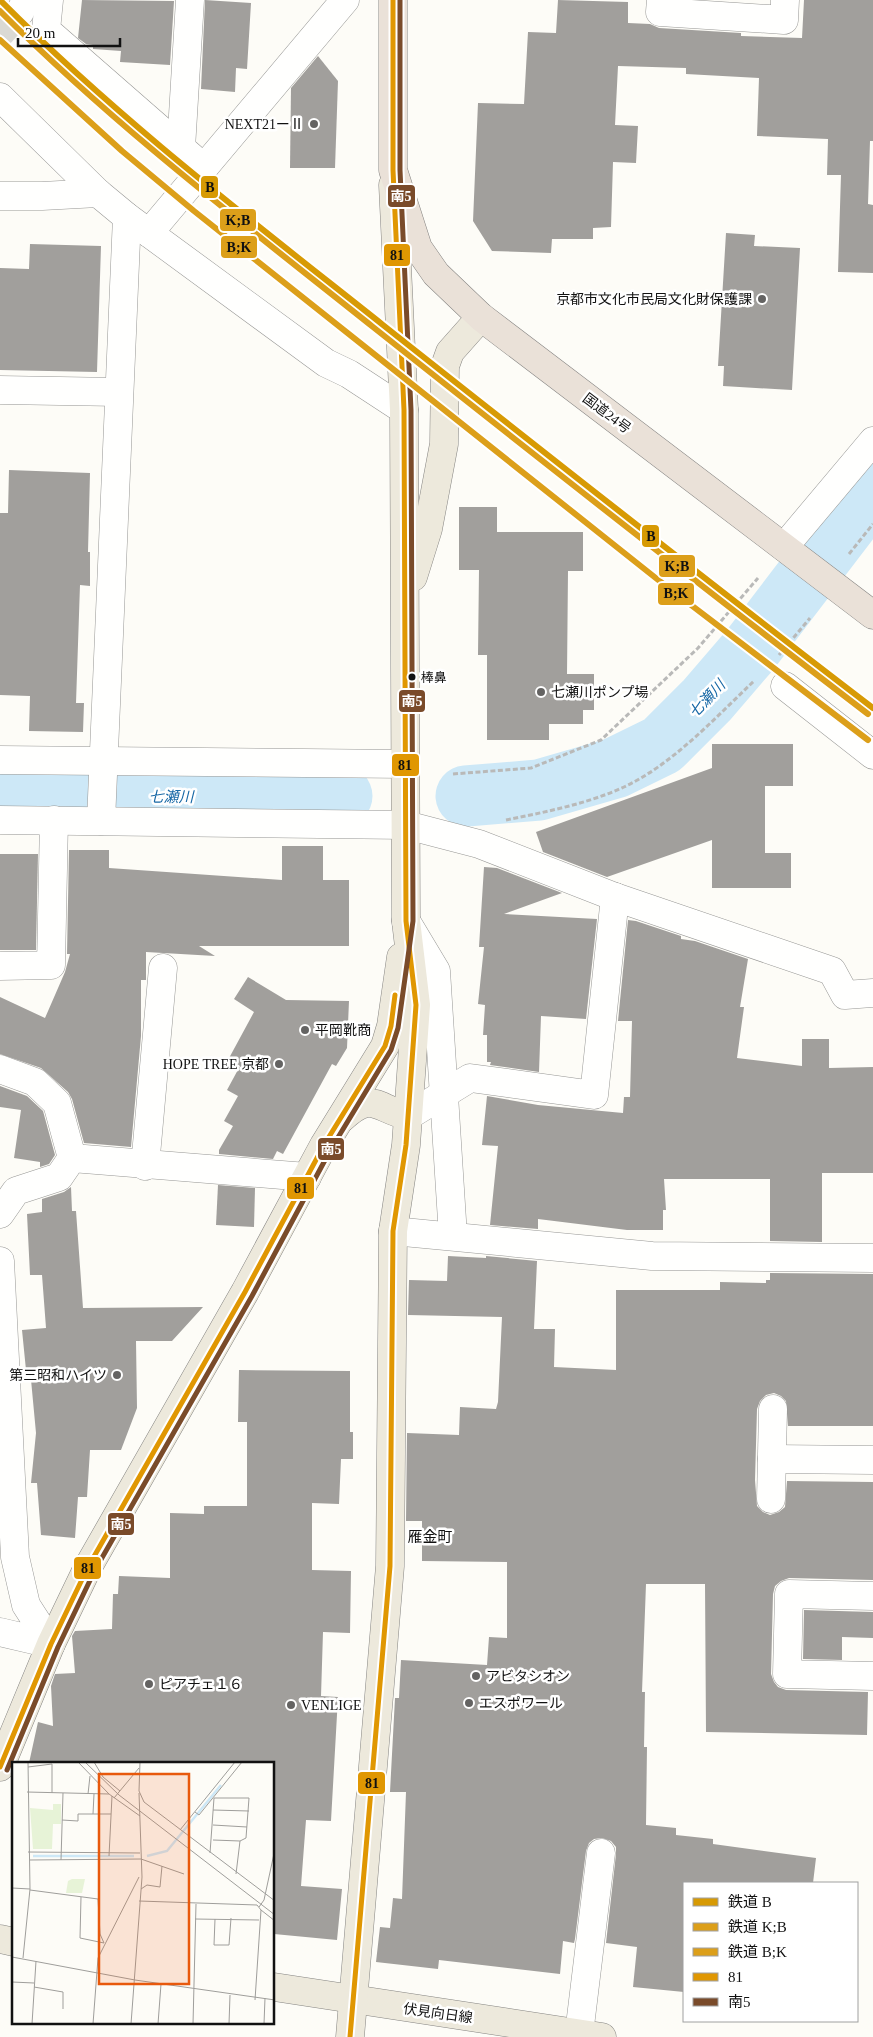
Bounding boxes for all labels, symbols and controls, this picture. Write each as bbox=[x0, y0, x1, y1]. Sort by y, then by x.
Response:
scale bar bbox=[18, 15, 120, 47]
text: 20 m bbox=[25, 25, 56, 41]
place label: NEXT21ーⅡ bbox=[225, 117, 304, 132]
marker: NEXT21ーⅡ bbox=[308, 118, 320, 130]
line badge: B bbox=[200, 175, 219, 199]
text: B bbox=[205, 180, 215, 195]
line badge: 南5 bbox=[387, 184, 416, 208]
text: 南5 bbox=[391, 189, 412, 204]
line badge: K;B bbox=[219, 208, 257, 232]
text: K;B bbox=[226, 213, 250, 228]
line badge: B;K bbox=[220, 235, 258, 259]
text: B;K bbox=[227, 240, 252, 255]
line badge: 81 bbox=[383, 243, 411, 267]
text: 81 bbox=[390, 248, 404, 263]
place label: 京都市文化市民局文化財保護課 bbox=[556, 292, 752, 307]
marker: 京都市文化市民局文化財保護課 bbox=[756, 293, 768, 305]
street label: 国道24号 bbox=[580, 391, 634, 436]
line badge: B bbox=[641, 524, 660, 548]
text: B bbox=[646, 529, 656, 544]
line badge: K;B bbox=[658, 554, 696, 578]
text: K;B bbox=[665, 559, 689, 574]
line badge: B;K bbox=[657, 582, 695, 606]
text: B;K bbox=[664, 586, 689, 601]
place label: 棒鼻 bbox=[421, 670, 447, 685]
marker: 棒鼻 bbox=[407, 672, 417, 682]
water label: 七瀬川 bbox=[686, 676, 730, 721]
place label: 七瀬川ポンプ場 bbox=[551, 685, 649, 700]
marker: 七瀬川ポンプ場 bbox=[535, 686, 547, 698]
line badge: 南5 bbox=[398, 689, 426, 713]
text: 南5 bbox=[402, 694, 423, 709]
line badge: 81 bbox=[391, 753, 420, 777]
text: 81 bbox=[398, 758, 412, 773]
water label: 七瀬川 bbox=[148, 789, 195, 805]
place label: 平岡靴商 bbox=[315, 1022, 371, 1038]
marker: 平岡靴商 bbox=[299, 1024, 311, 1036]
place label: HOPE TREE 京都 bbox=[163, 1057, 269, 1072]
marker: HOPE TREE 京都 bbox=[273, 1058, 285, 1070]
line badge: 南5 bbox=[317, 1137, 345, 1161]
text: 南5 bbox=[321, 1142, 342, 1157]
line badge: 81 bbox=[286, 1176, 315, 1200]
text: 81 bbox=[294, 1181, 308, 1196]
place label: 第三昭和ハイツ bbox=[9, 1367, 107, 1383]
marker: 第三昭和ハイツ bbox=[111, 1369, 123, 1381]
line badge: 南5 bbox=[107, 1512, 135, 1536]
text: 南5 bbox=[111, 1517, 132, 1532]
district label: 雁金町 bbox=[407, 1529, 453, 1545]
line badge: 81 bbox=[73, 1556, 102, 1580]
text: 81 bbox=[81, 1561, 95, 1576]
place label: アビタシオン bbox=[486, 1669, 570, 1684]
marker: アビタシオン bbox=[470, 1670, 482, 1682]
place label: ピアチェ１６ bbox=[159, 1677, 243, 1692]
marker: ピアチェ１６ bbox=[143, 1678, 155, 1690]
place label: エスポワール bbox=[479, 1696, 563, 1711]
marker: エスポワール bbox=[463, 1697, 475, 1709]
place label: VENLIGE bbox=[301, 1698, 362, 1713]
marker: VENLIGE bbox=[285, 1699, 297, 1711]
inset map bbox=[12, 1762, 275, 2024]
line badge: 81 bbox=[357, 1771, 386, 1795]
text: 81 bbox=[365, 1776, 379, 1791]
legend bbox=[683, 1882, 858, 2022]
text: 鉄道 B bbox=[728, 1894, 772, 1910]
text: 鉄道 K;B bbox=[728, 1919, 787, 1935]
text: 鉄道 B;K bbox=[728, 1944, 787, 1960]
text: 81 bbox=[728, 1969, 743, 1985]
text: 南5 bbox=[728, 1994, 751, 2010]
street label: 伏見向日線 bbox=[402, 2000, 474, 2026]

